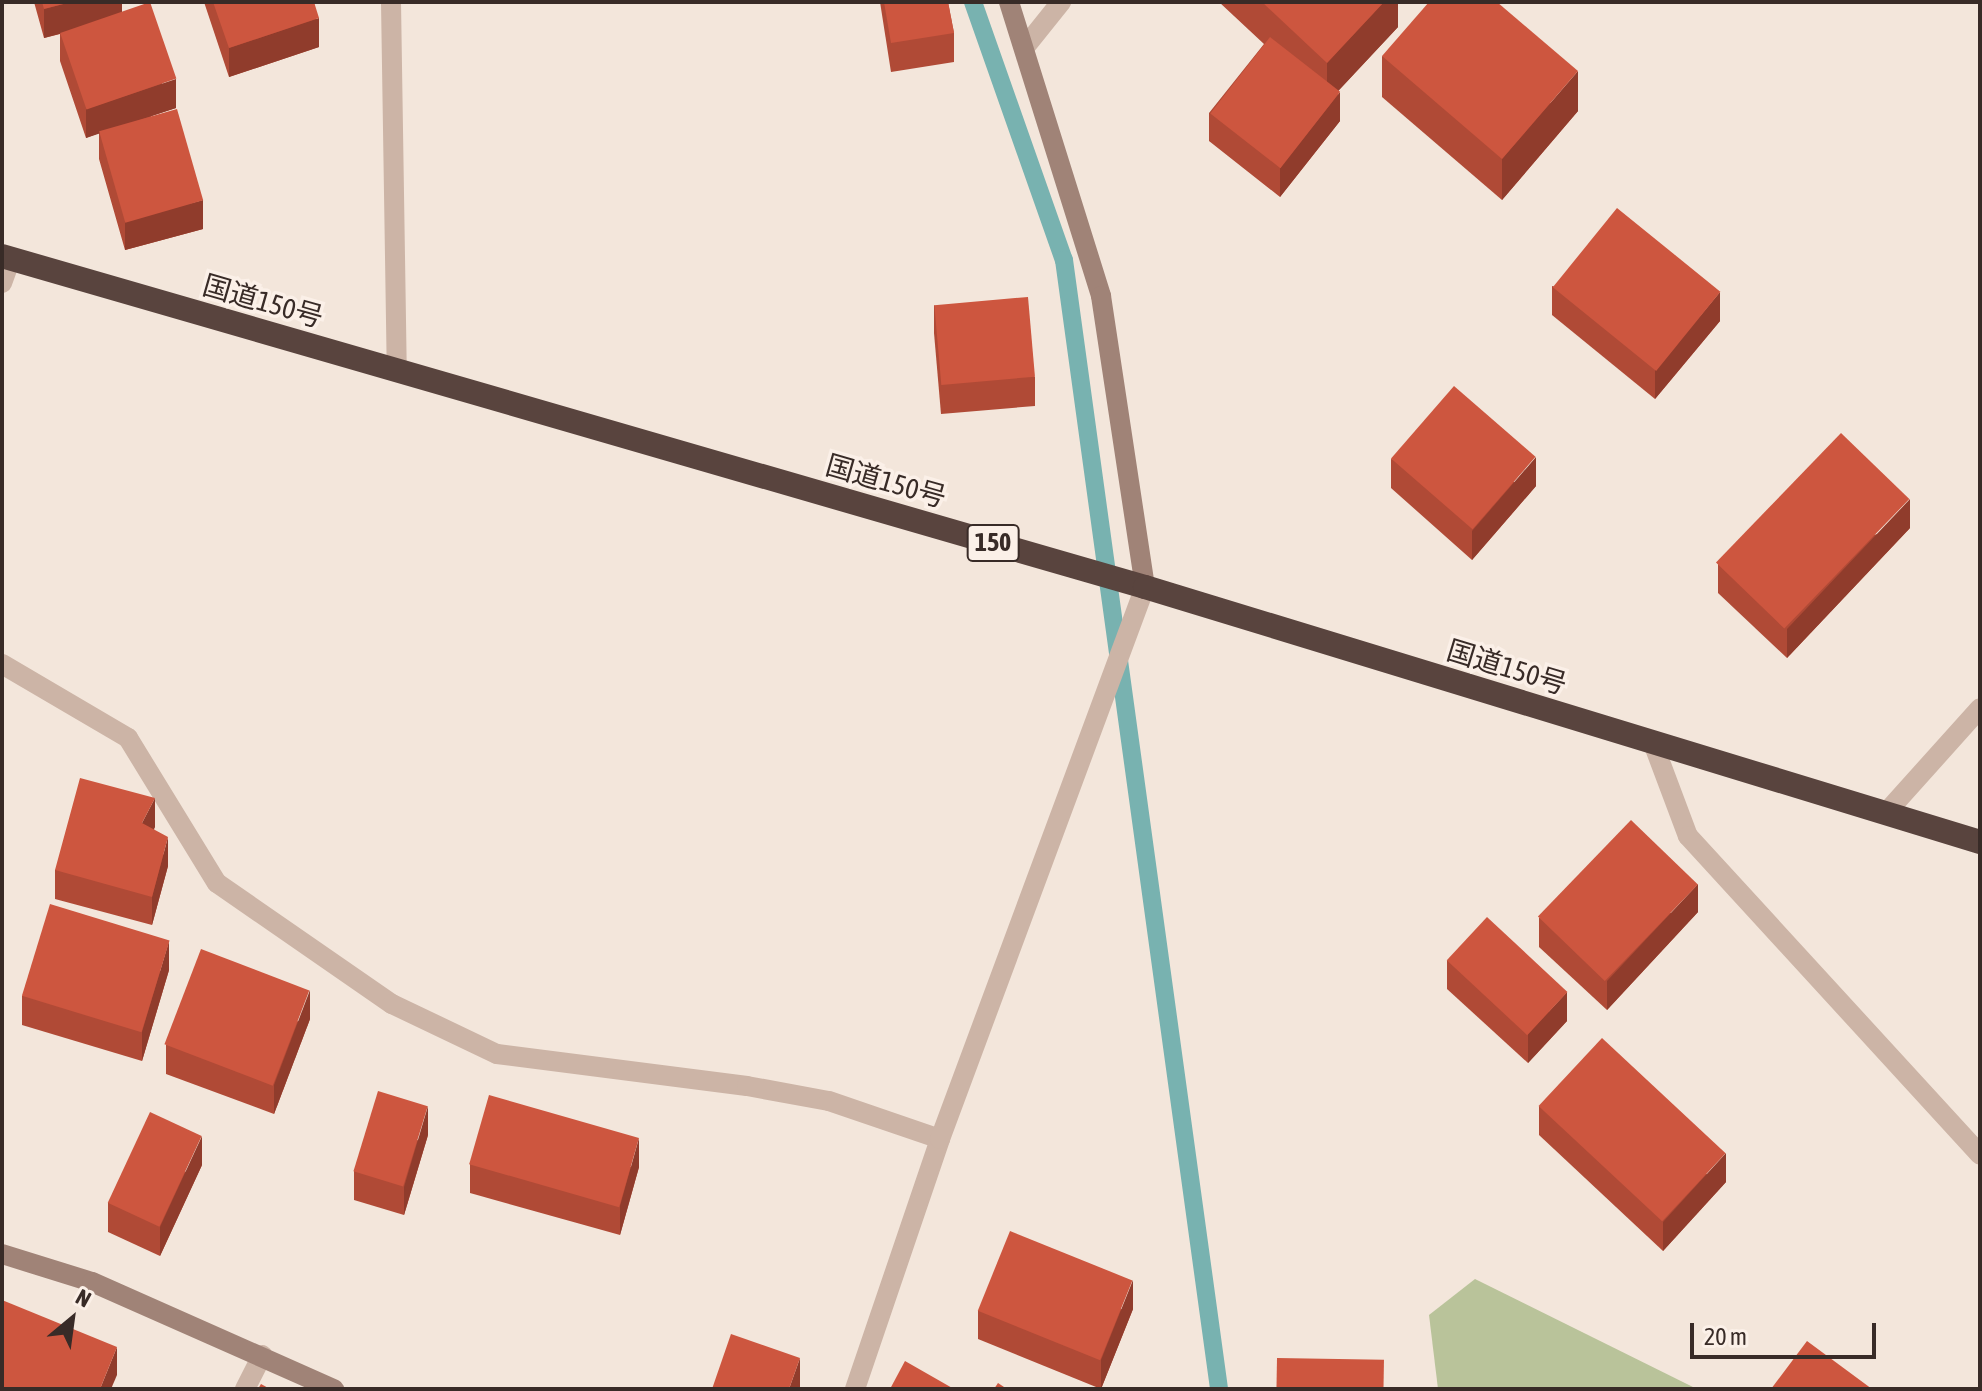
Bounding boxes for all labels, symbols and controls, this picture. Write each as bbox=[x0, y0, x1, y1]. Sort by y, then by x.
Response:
street label: 国道150号 bbox=[199, 268, 327, 334]
street label: 国道150号 bbox=[822, 448, 950, 514]
road number: 150 bbox=[965, 521, 1021, 565]
street label: 国道150号 bbox=[1443, 633, 1571, 701]
north arrow bbox=[32, 1279, 112, 1359]
text: N bbox=[72, 1283, 96, 1313]
scale bar bbox=[1694, 1307, 1880, 1357]
text: 20 m bbox=[1704, 1323, 1747, 1350]

